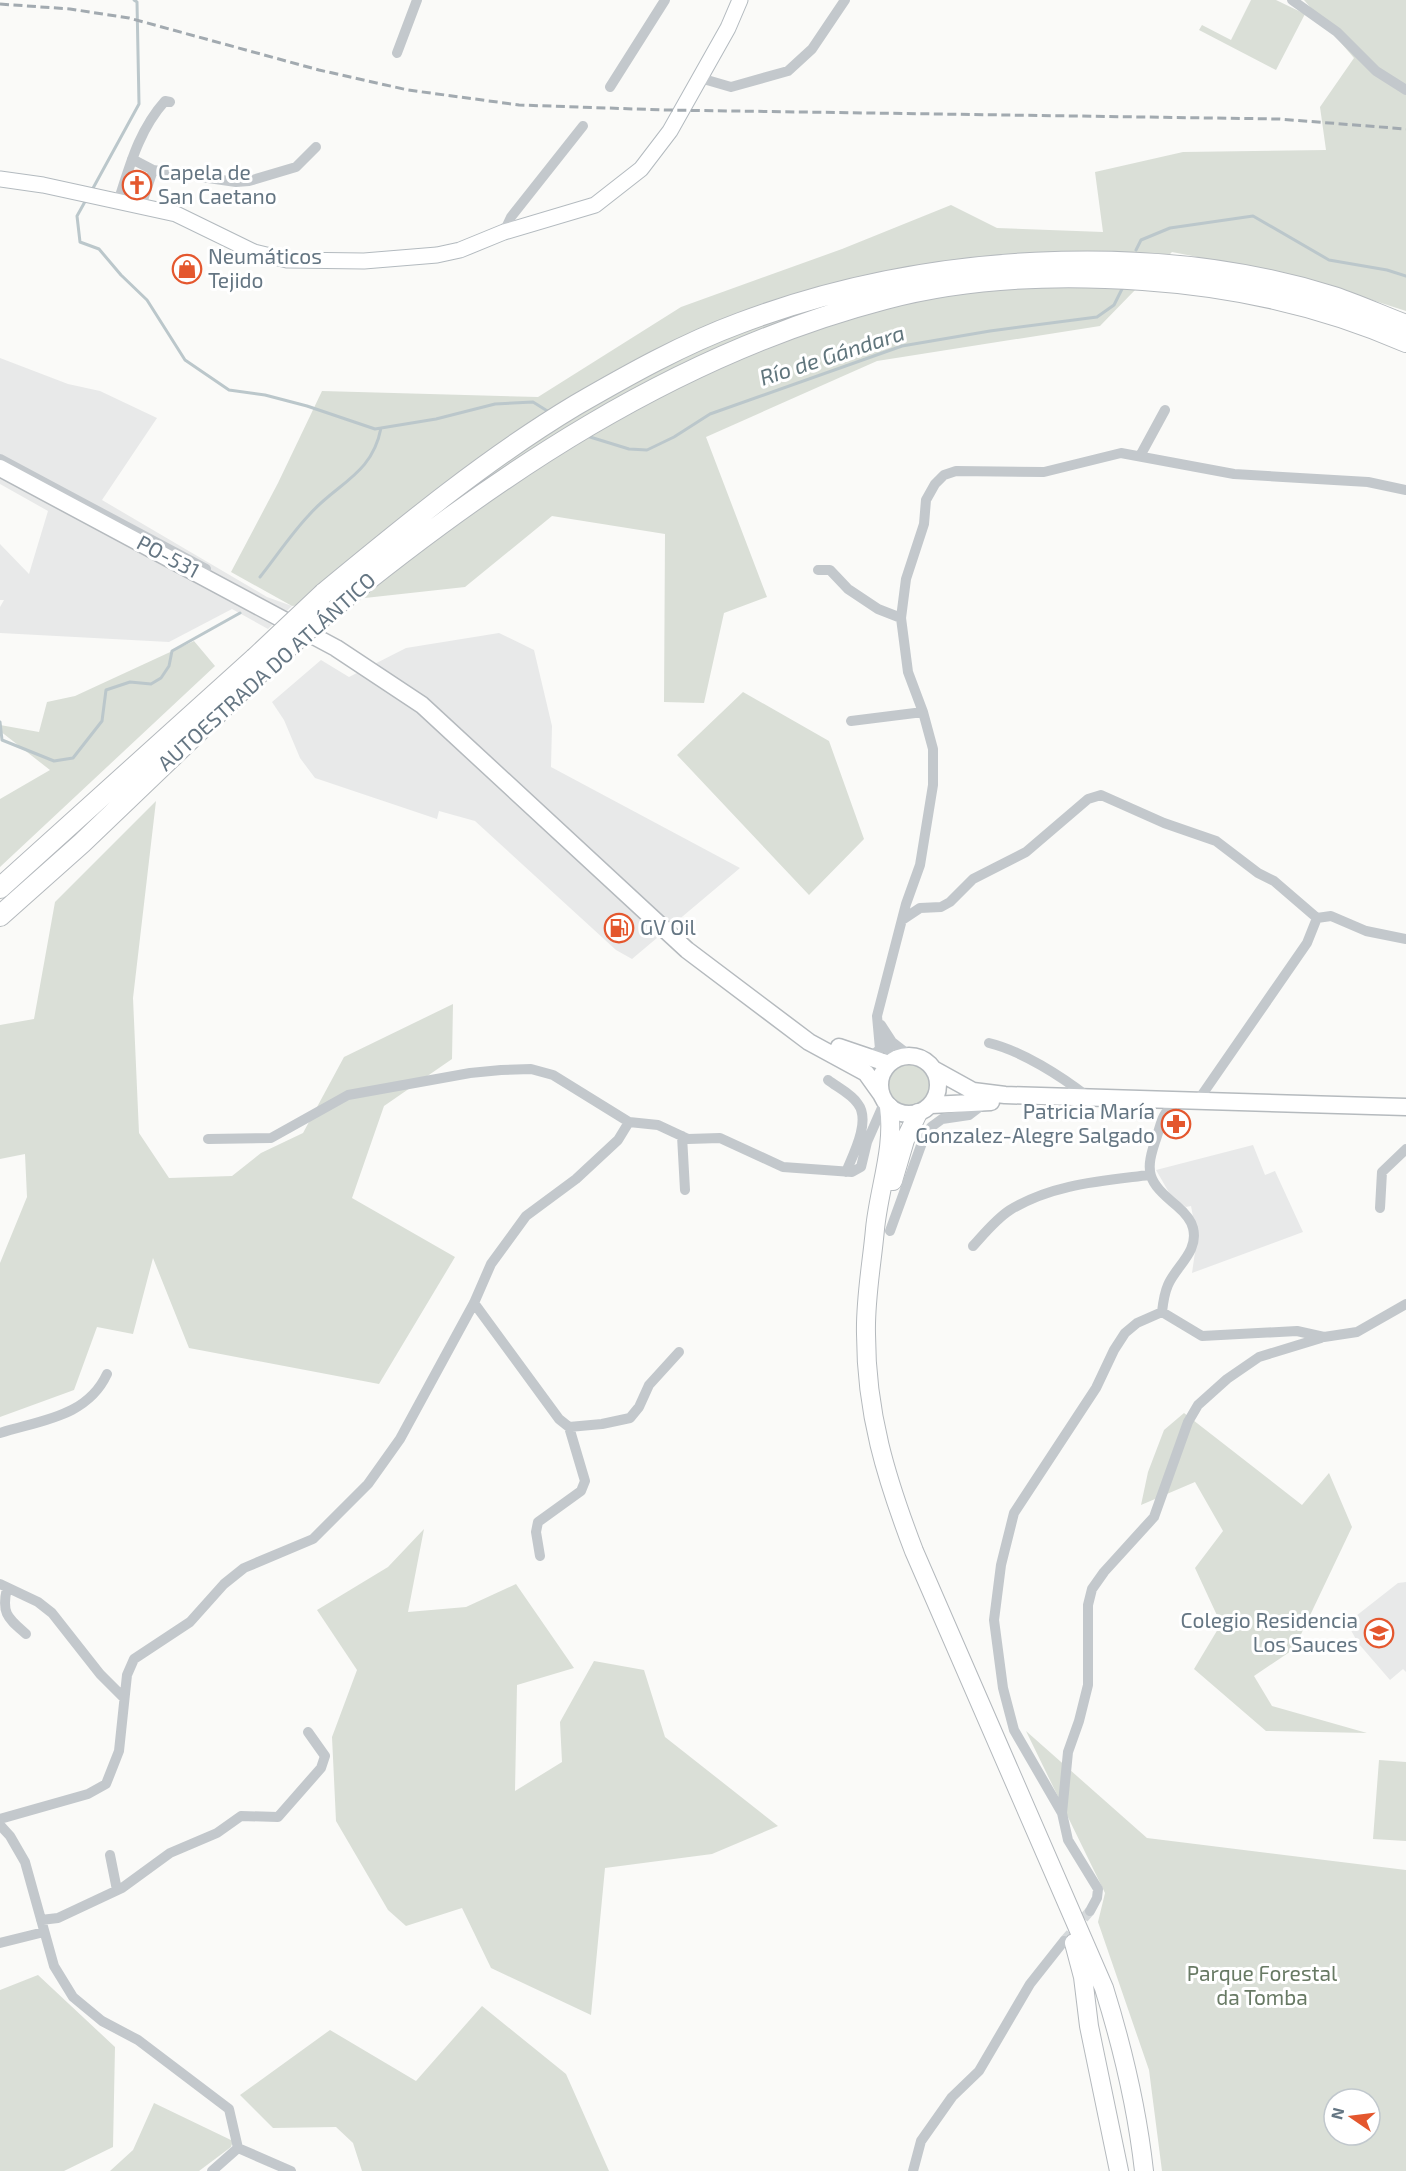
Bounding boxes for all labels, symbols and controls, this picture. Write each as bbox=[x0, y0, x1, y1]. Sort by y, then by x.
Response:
place label: Capela de San Caetano bbox=[158, 159, 277, 208]
church icon: Capela de San Caetano bbox=[121, 169, 153, 201]
place label: Neumáticos Tejido bbox=[208, 243, 322, 293]
shop icon: Neumáticos Tejido bbox=[171, 253, 203, 285]
water label: Río de Gándara bbox=[756, 318, 908, 390]
street label: PO-531 bbox=[133, 529, 204, 582]
street label: AUTOESTRADA DO ATLÁNTICO bbox=[152, 567, 380, 775]
fuel station icon: GV Oil bbox=[603, 912, 635, 944]
place label: GV Oil bbox=[640, 914, 696, 939]
place label: Patricia María Gonzalez-Alegre Salgado bbox=[915, 1098, 1155, 1147]
pharmacy icon: Patricia María Gonzalez-Alegre Salgado bbox=[1160, 1108, 1192, 1140]
place label: Colegio Residencia Los Sauces bbox=[1181, 1607, 1358, 1656]
school or university icon: Colegio Residencia Los Sauces bbox=[1363, 1617, 1395, 1649]
park label: Parque Forestal da Tomba bbox=[1187, 1960, 1338, 2009]
north arrow bbox=[1322, 2087, 1382, 2147]
text: N bbox=[1326, 2105, 1348, 2121]

